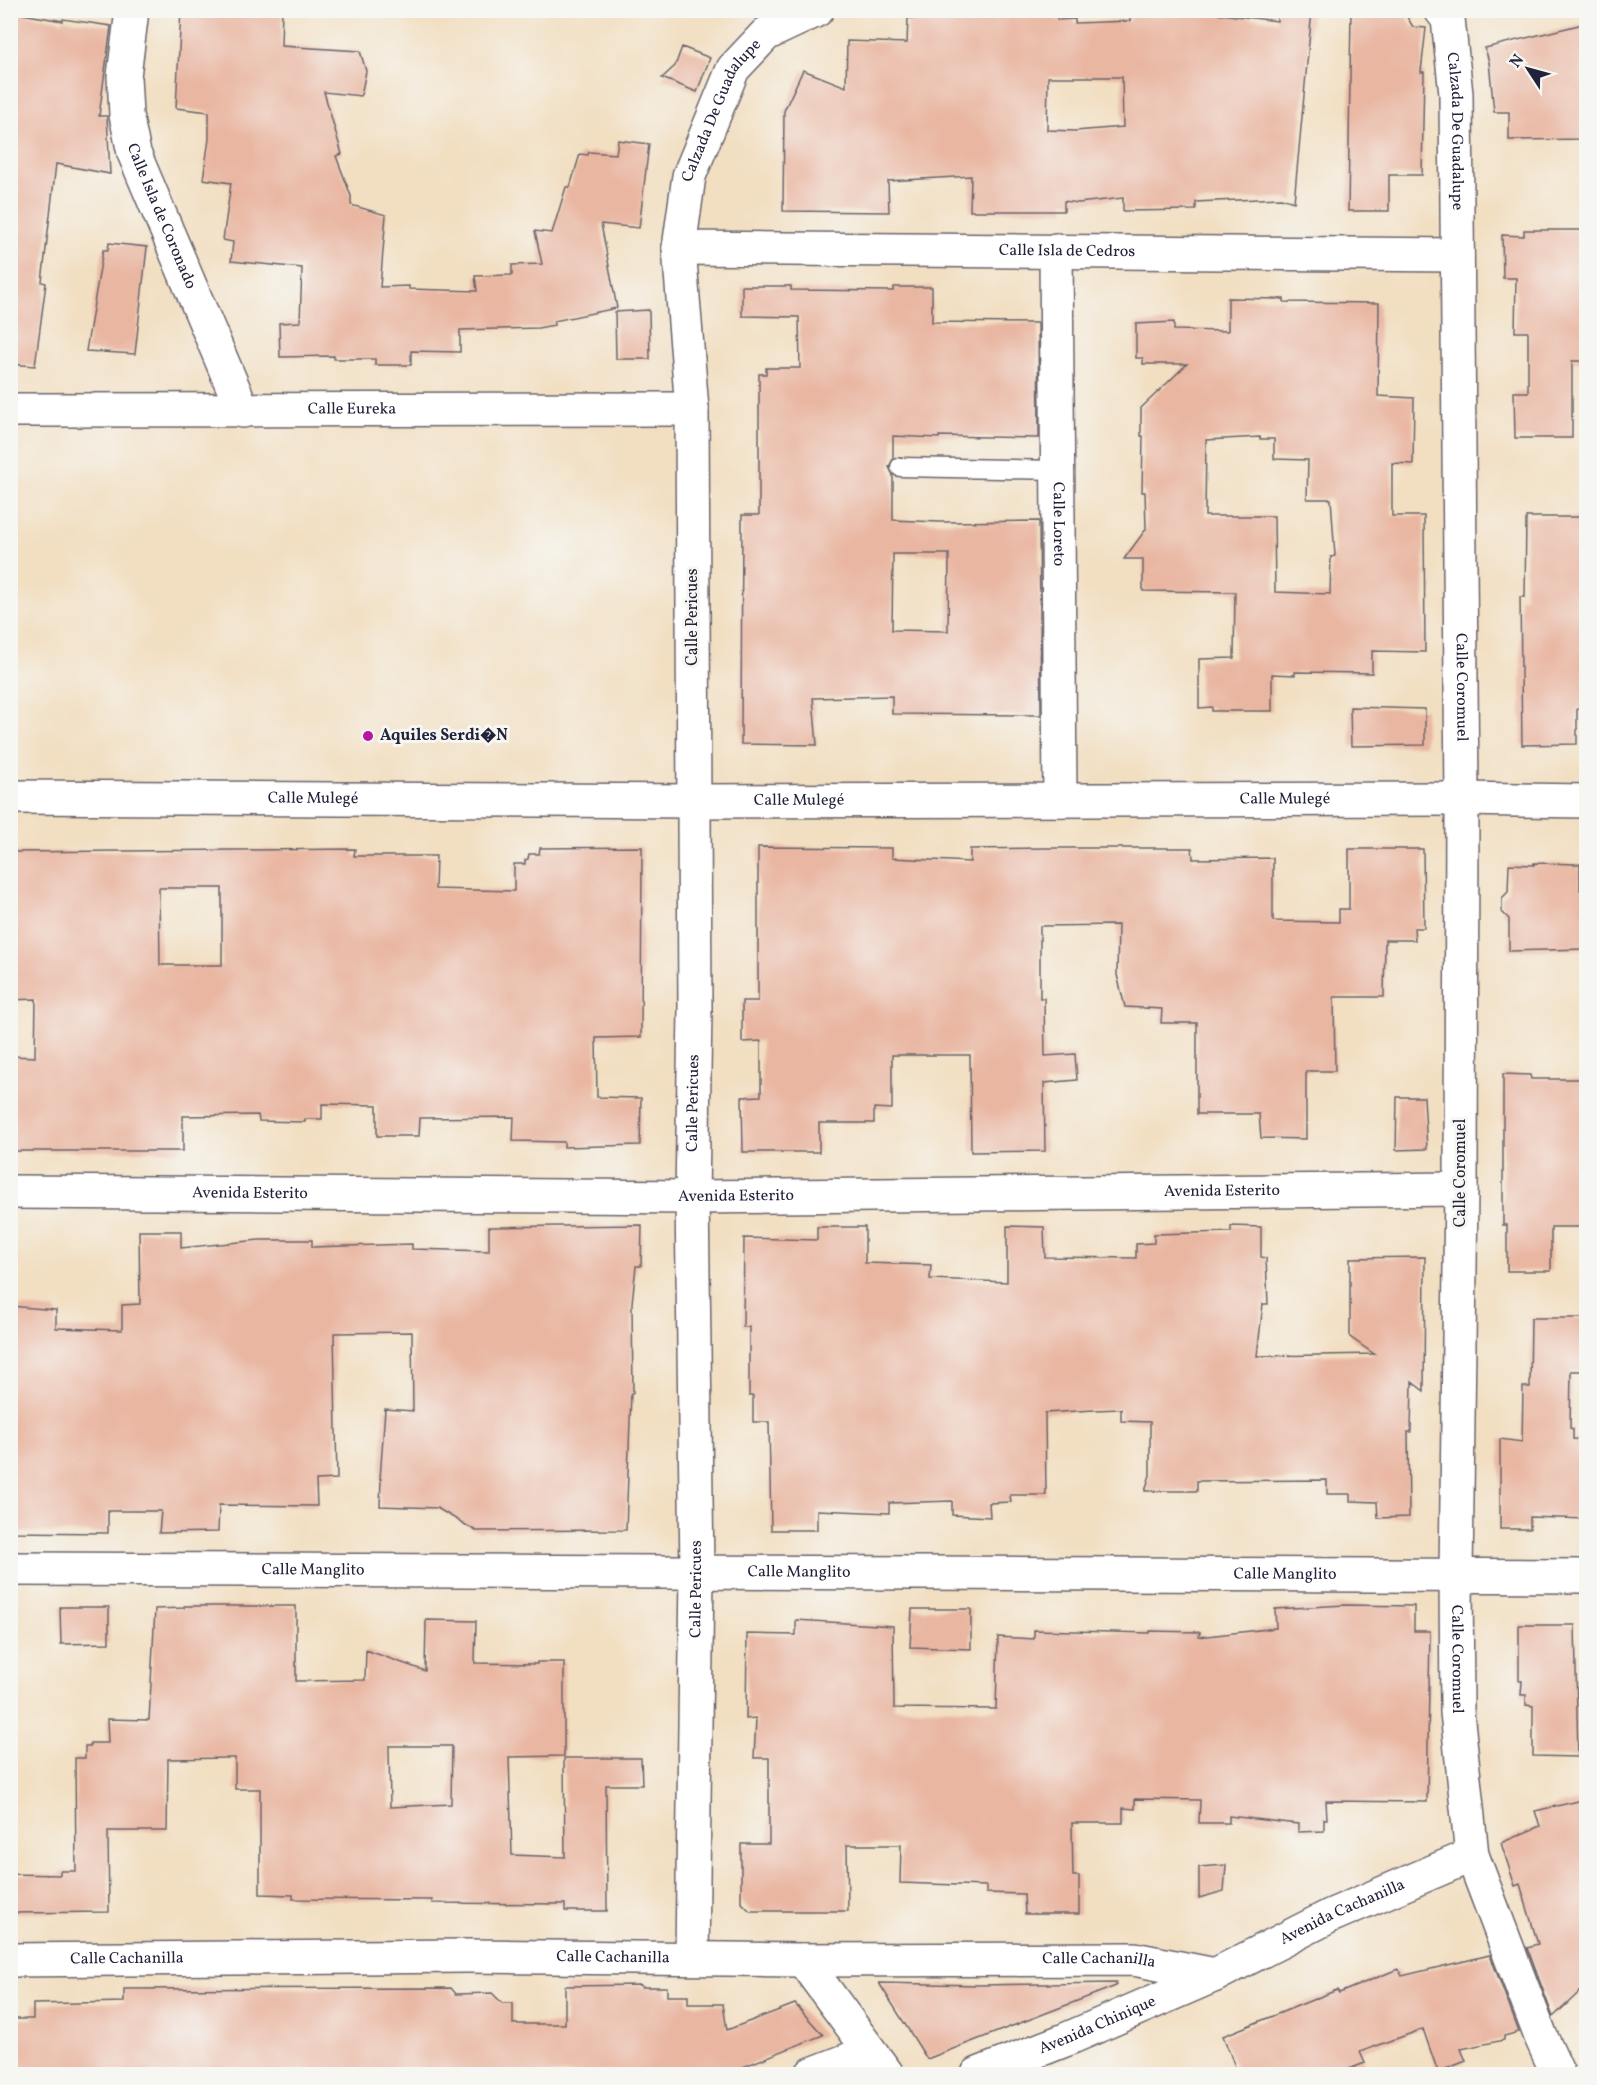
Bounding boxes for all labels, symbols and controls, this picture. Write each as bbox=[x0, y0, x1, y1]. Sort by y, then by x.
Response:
street label: Calzada De Guadalupe bbox=[677, 34, 766, 183]
north arrow bbox=[1498, 39, 1558, 99]
text: N bbox=[1505, 50, 1530, 73]
street label: Calzada De Guadalupe bbox=[1441, 51, 1468, 210]
street label: Calle Isla de Coronado bbox=[121, 141, 201, 293]
street label: Calle Isla de Cedros bbox=[999, 240, 1135, 263]
street label: Calle Eureka bbox=[308, 398, 396, 421]
street label: Calle Loreto bbox=[1047, 482, 1069, 566]
street label: Calle Pericues bbox=[682, 568, 704, 666]
street label: Calle Coromuel bbox=[1450, 633, 1473, 742]
place label: Aquiles Serdi�N bbox=[380, 725, 508, 747]
marker: Aquiles Serdi�N bbox=[361, 729, 375, 743]
street label: Calle Mulegé bbox=[268, 788, 358, 810]
street label: Calle Mulegé bbox=[1240, 788, 1330, 811]
street label: Calle Mulegé bbox=[754, 790, 844, 812]
street label: Calle Pericues bbox=[682, 1054, 705, 1152]
street label: Calle Coromuel bbox=[1450, 1119, 1472, 1227]
street label: Avenida Esterito bbox=[1164, 1180, 1280, 1203]
street label: Avenida Esterito bbox=[192, 1182, 308, 1205]
street label: Avenida Esterito bbox=[678, 1185, 794, 1208]
street label: Calle Pericues bbox=[685, 1540, 708, 1638]
street label: Calle Manglito bbox=[261, 1559, 365, 1582]
street label: Calle Manglito bbox=[747, 1561, 851, 1584]
street label: Calle Manglito bbox=[1233, 1563, 1337, 1586]
street label: Calle Coromuel bbox=[1445, 1605, 1468, 1714]
street label: Avenida Cachanilla bbox=[1276, 1874, 1408, 1951]
street label: Calle Cachanilla bbox=[556, 1946, 670, 1969]
street label: Calle Cachanilla bbox=[70, 1947, 184, 1970]
street label: Calle Cachanilla bbox=[1042, 1948, 1157, 1974]
street label: Avenida Chinique bbox=[1036, 1991, 1160, 2060]

